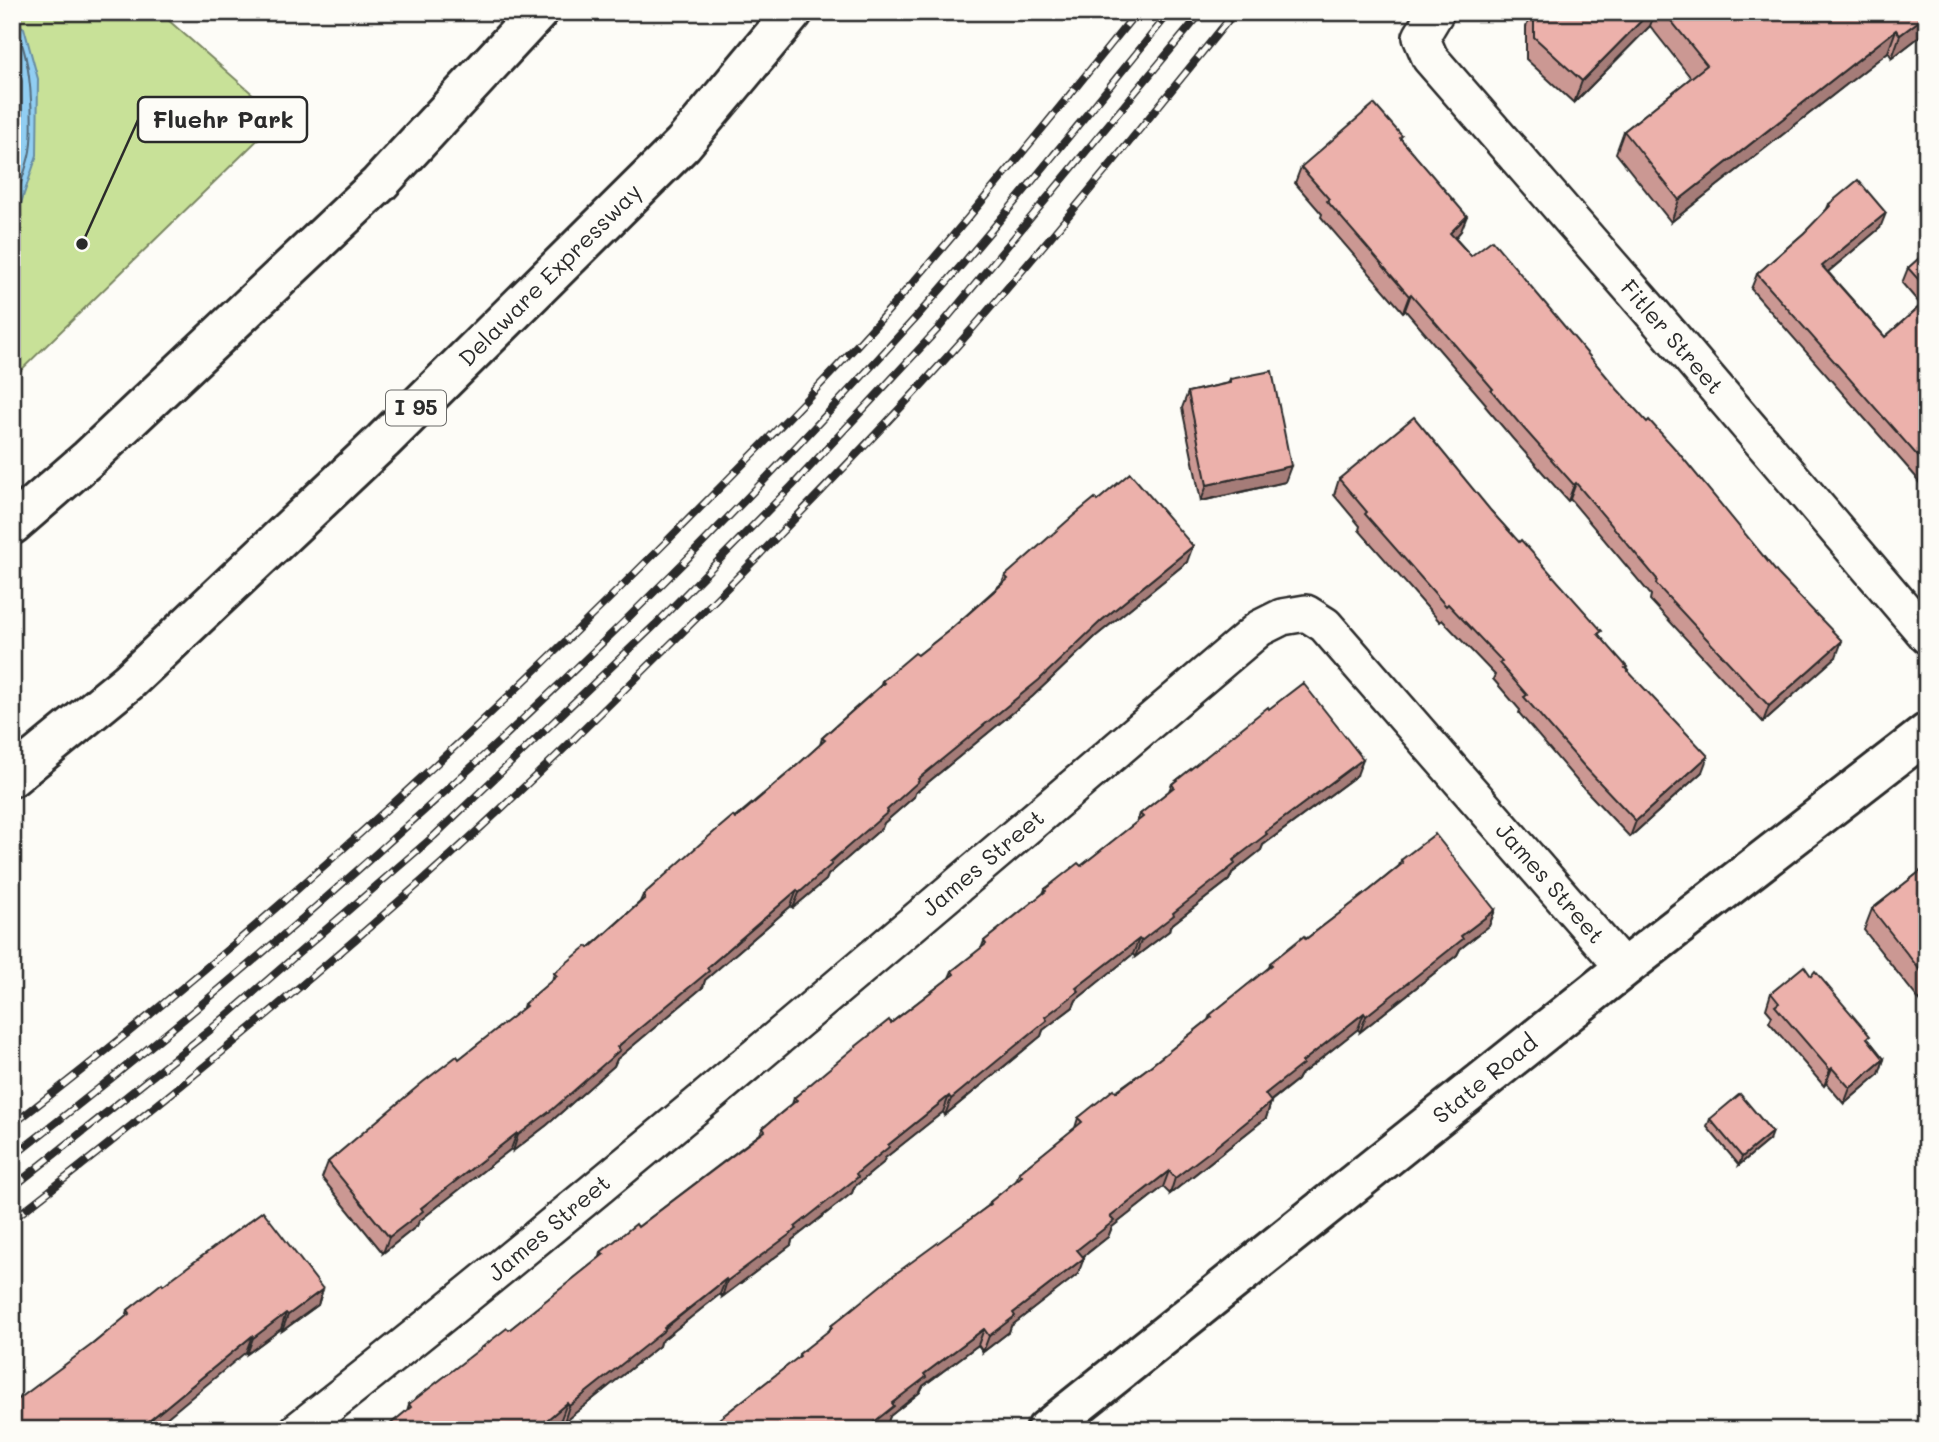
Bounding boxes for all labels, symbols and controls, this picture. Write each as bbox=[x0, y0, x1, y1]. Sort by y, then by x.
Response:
callout: Fluehr Park bbox=[138, 97, 307, 142]
text: Fluehr Park bbox=[152, 103, 294, 134]
street label: Delaware Expressway bbox=[451, 176, 647, 372]
street label: Fitler Street bbox=[1615, 273, 1731, 400]
road number: I 95 bbox=[386, 390, 446, 426]
street label: James Street bbox=[915, 802, 1050, 922]
street label: James Street bbox=[1490, 815, 1612, 949]
street label: State Road bbox=[1426, 1027, 1543, 1130]
street label: James Street bbox=[481, 1167, 616, 1287]

